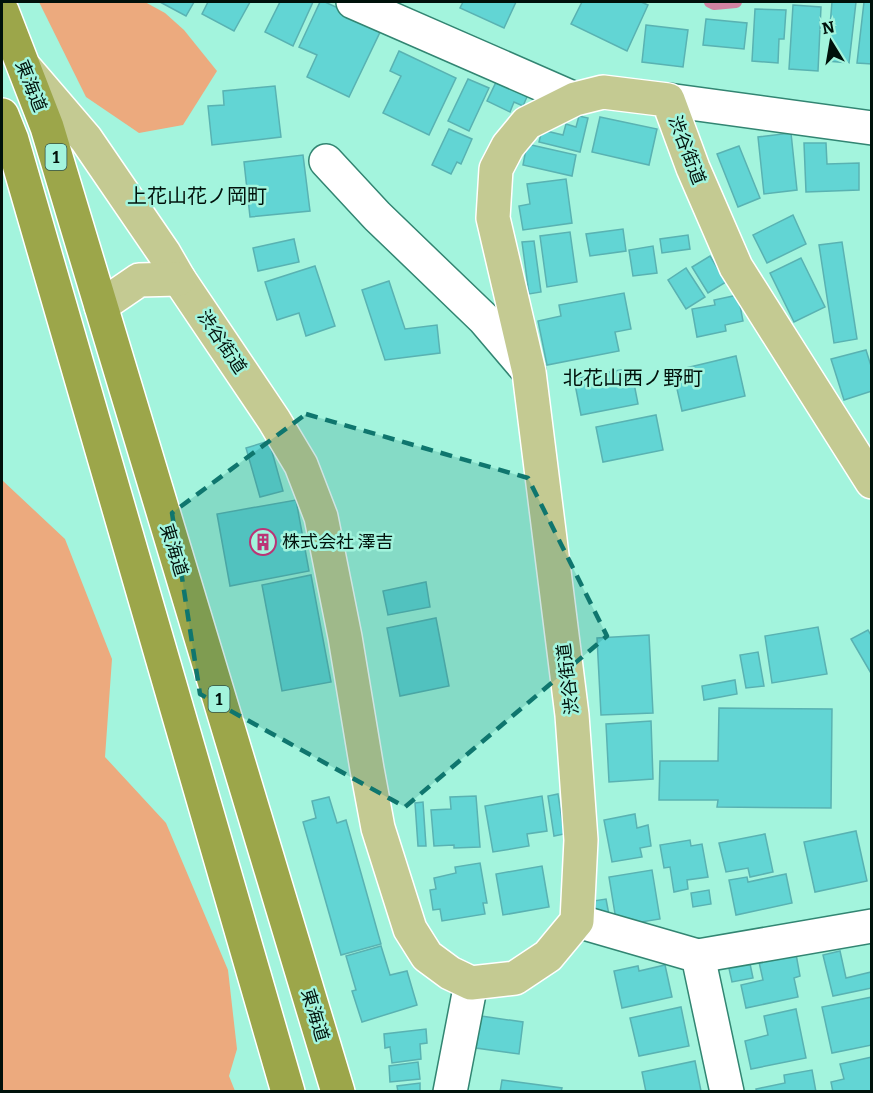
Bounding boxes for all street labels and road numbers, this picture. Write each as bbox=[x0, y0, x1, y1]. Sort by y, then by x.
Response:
street label: 東海道 bbox=[11, 57, 51, 115]
street label: 渋谷街道 bbox=[664, 112, 710, 188]
road number: 1 bbox=[46, 144, 66, 170]
street label: 渋谷街道 bbox=[193, 306, 251, 378]
street label: 東海道 bbox=[156, 521, 192, 579]
street label: 渋谷街道 bbox=[553, 642, 583, 716]
road number: 1 bbox=[208, 686, 230, 712]
street label: 東海道 bbox=[297, 986, 333, 1044]

